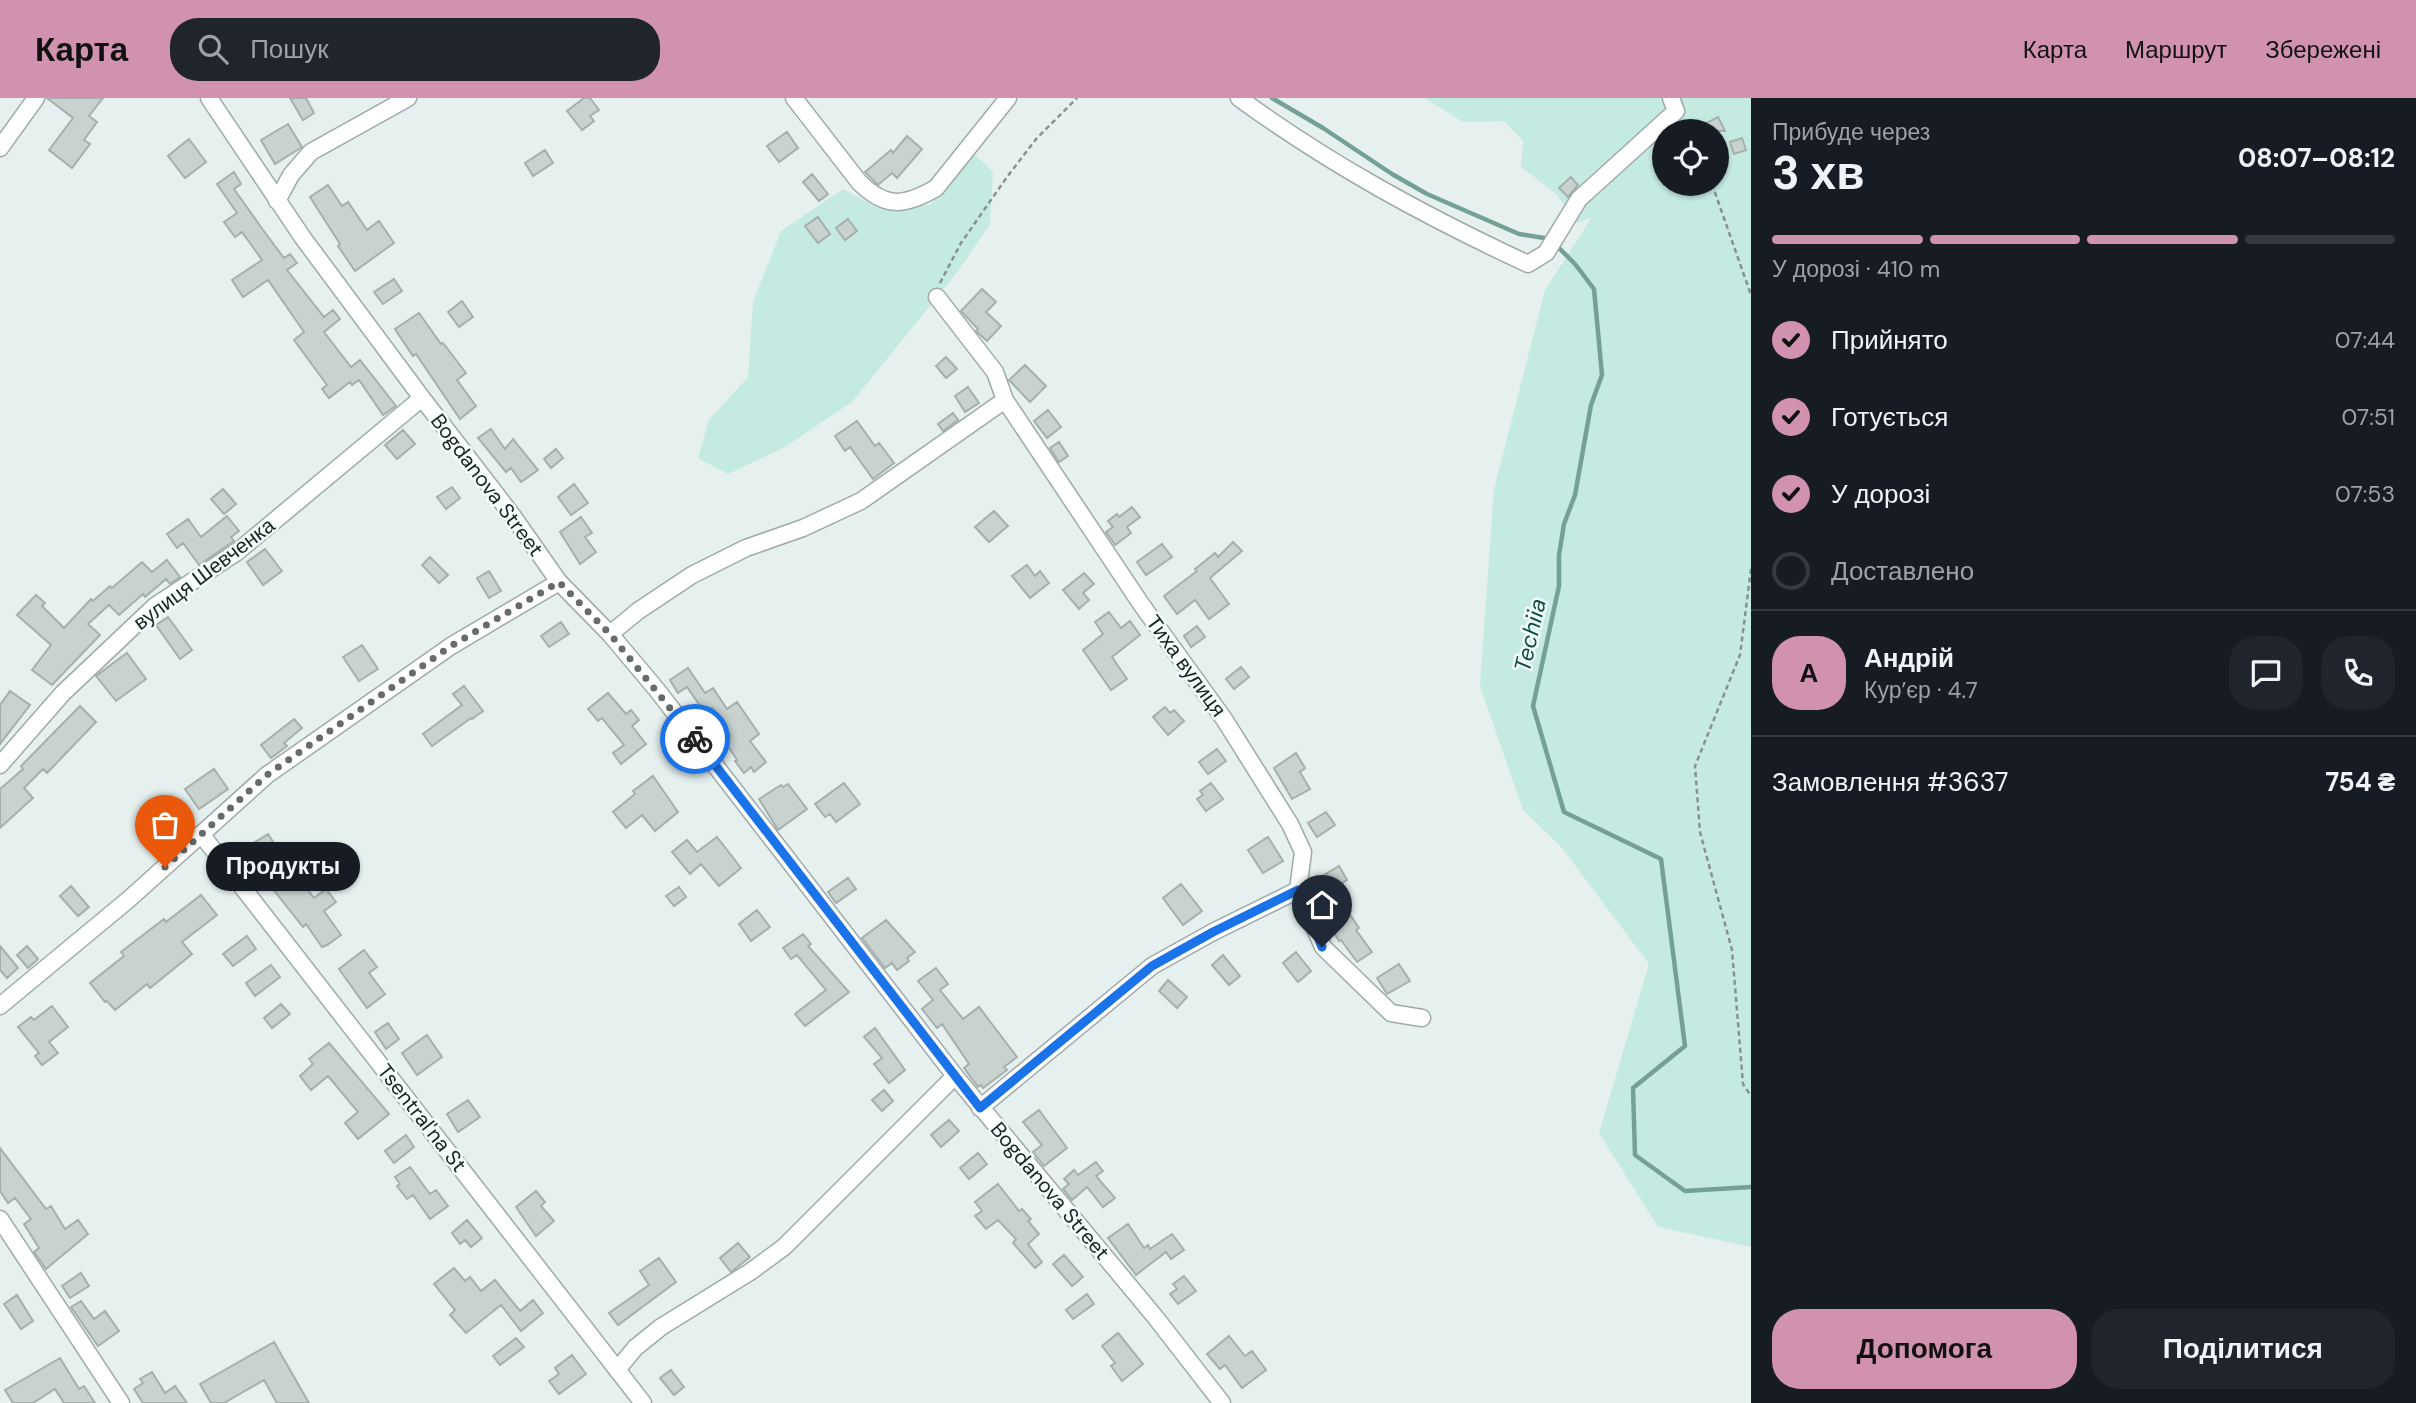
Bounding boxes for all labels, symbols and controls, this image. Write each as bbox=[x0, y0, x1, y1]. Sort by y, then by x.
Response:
search box bbox=[170, 18, 660, 81]
text: Карта bbox=[35, 28, 128, 71]
icon: search bbox=[194, 30, 232, 68]
text: Пошук bbox=[250, 32, 329, 66]
text: Карта bbox=[2023, 34, 2087, 65]
text: Маршрут bbox=[2125, 34, 2227, 65]
text: Збережені bbox=[2265, 34, 2381, 65]
text: Прибуде через bbox=[1772, 117, 1930, 147]
map controls bbox=[1652, 119, 1729, 196]
button: locate bbox=[1652, 119, 1729, 196]
text: 08:07–08:12 bbox=[2238, 141, 2395, 175]
text: 3 хв bbox=[1772, 143, 1864, 203]
text: У дорозі · 410 m bbox=[1772, 254, 1940, 284]
icon: check bbox=[1772, 321, 1810, 359]
text: Прийнято bbox=[1831, 323, 1948, 357]
text: 07:44 bbox=[2335, 325, 2395, 355]
icon: check bbox=[1772, 398, 1810, 436]
text: Готується bbox=[1831, 400, 1948, 434]
text: 07:51 bbox=[2341, 402, 2395, 432]
street label: Bogdanova Street bbox=[424, 408, 550, 562]
icon: check bbox=[1772, 475, 1810, 513]
text: У дорозі bbox=[1831, 477, 1930, 511]
text: 07:53 bbox=[2335, 479, 2395, 509]
street label: вулиця Шевченка bbox=[128, 511, 281, 636]
text: Доставлено bbox=[1831, 554, 1974, 588]
water label: Techiia bbox=[1507, 595, 1553, 675]
street label: Тиха вулиця bbox=[1140, 610, 1232, 722]
button: chat bbox=[2229, 636, 2303, 710]
button: phone bbox=[2321, 636, 2395, 710]
text: Андрій bbox=[1864, 641, 1954, 675]
text: А bbox=[1800, 656, 1818, 690]
text: Кур’єр · 4.7 bbox=[1864, 675, 1978, 705]
courier bbox=[660, 704, 730, 774]
icon: bike bbox=[676, 720, 714, 758]
text: Замовлення #3637 bbox=[1772, 765, 2008, 799]
text: 754 ₴ bbox=[2325, 765, 2395, 799]
pin bbox=[135, 795, 195, 867]
icon: bag bbox=[146, 806, 184, 844]
callout: Продукты bbox=[207, 842, 361, 892]
text: Продукты bbox=[226, 851, 340, 881]
pin bbox=[1292, 875, 1352, 947]
icon: home bbox=[1303, 886, 1341, 924]
street label: Tsentral'na St bbox=[371, 1058, 473, 1178]
street label: Bogdanova Street bbox=[984, 1116, 1116, 1266]
button: Допомога bbox=[1772, 1309, 2077, 1389]
button: Поділитися bbox=[2091, 1309, 2395, 1389]

